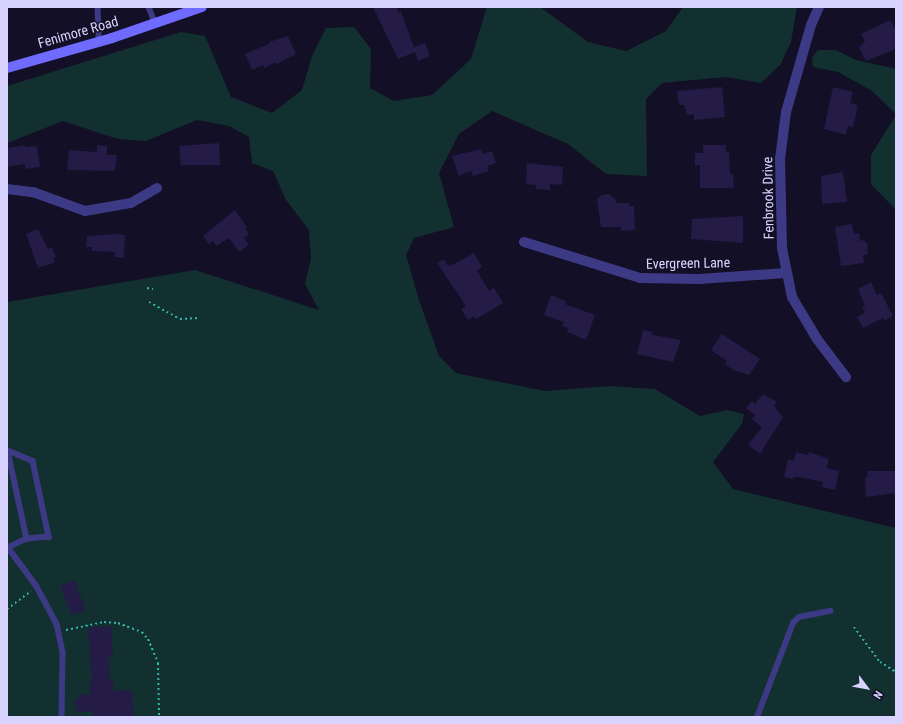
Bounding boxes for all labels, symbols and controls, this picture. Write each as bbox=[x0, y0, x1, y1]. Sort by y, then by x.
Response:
street label: Fenimore Road bbox=[36, 13, 120, 51]
street label: Fenbrook Drive bbox=[759, 157, 777, 239]
street label: Evergreen Lane bbox=[646, 254, 730, 272]
north arrow bbox=[847, 668, 887, 708]
text: N bbox=[870, 688, 885, 701]

